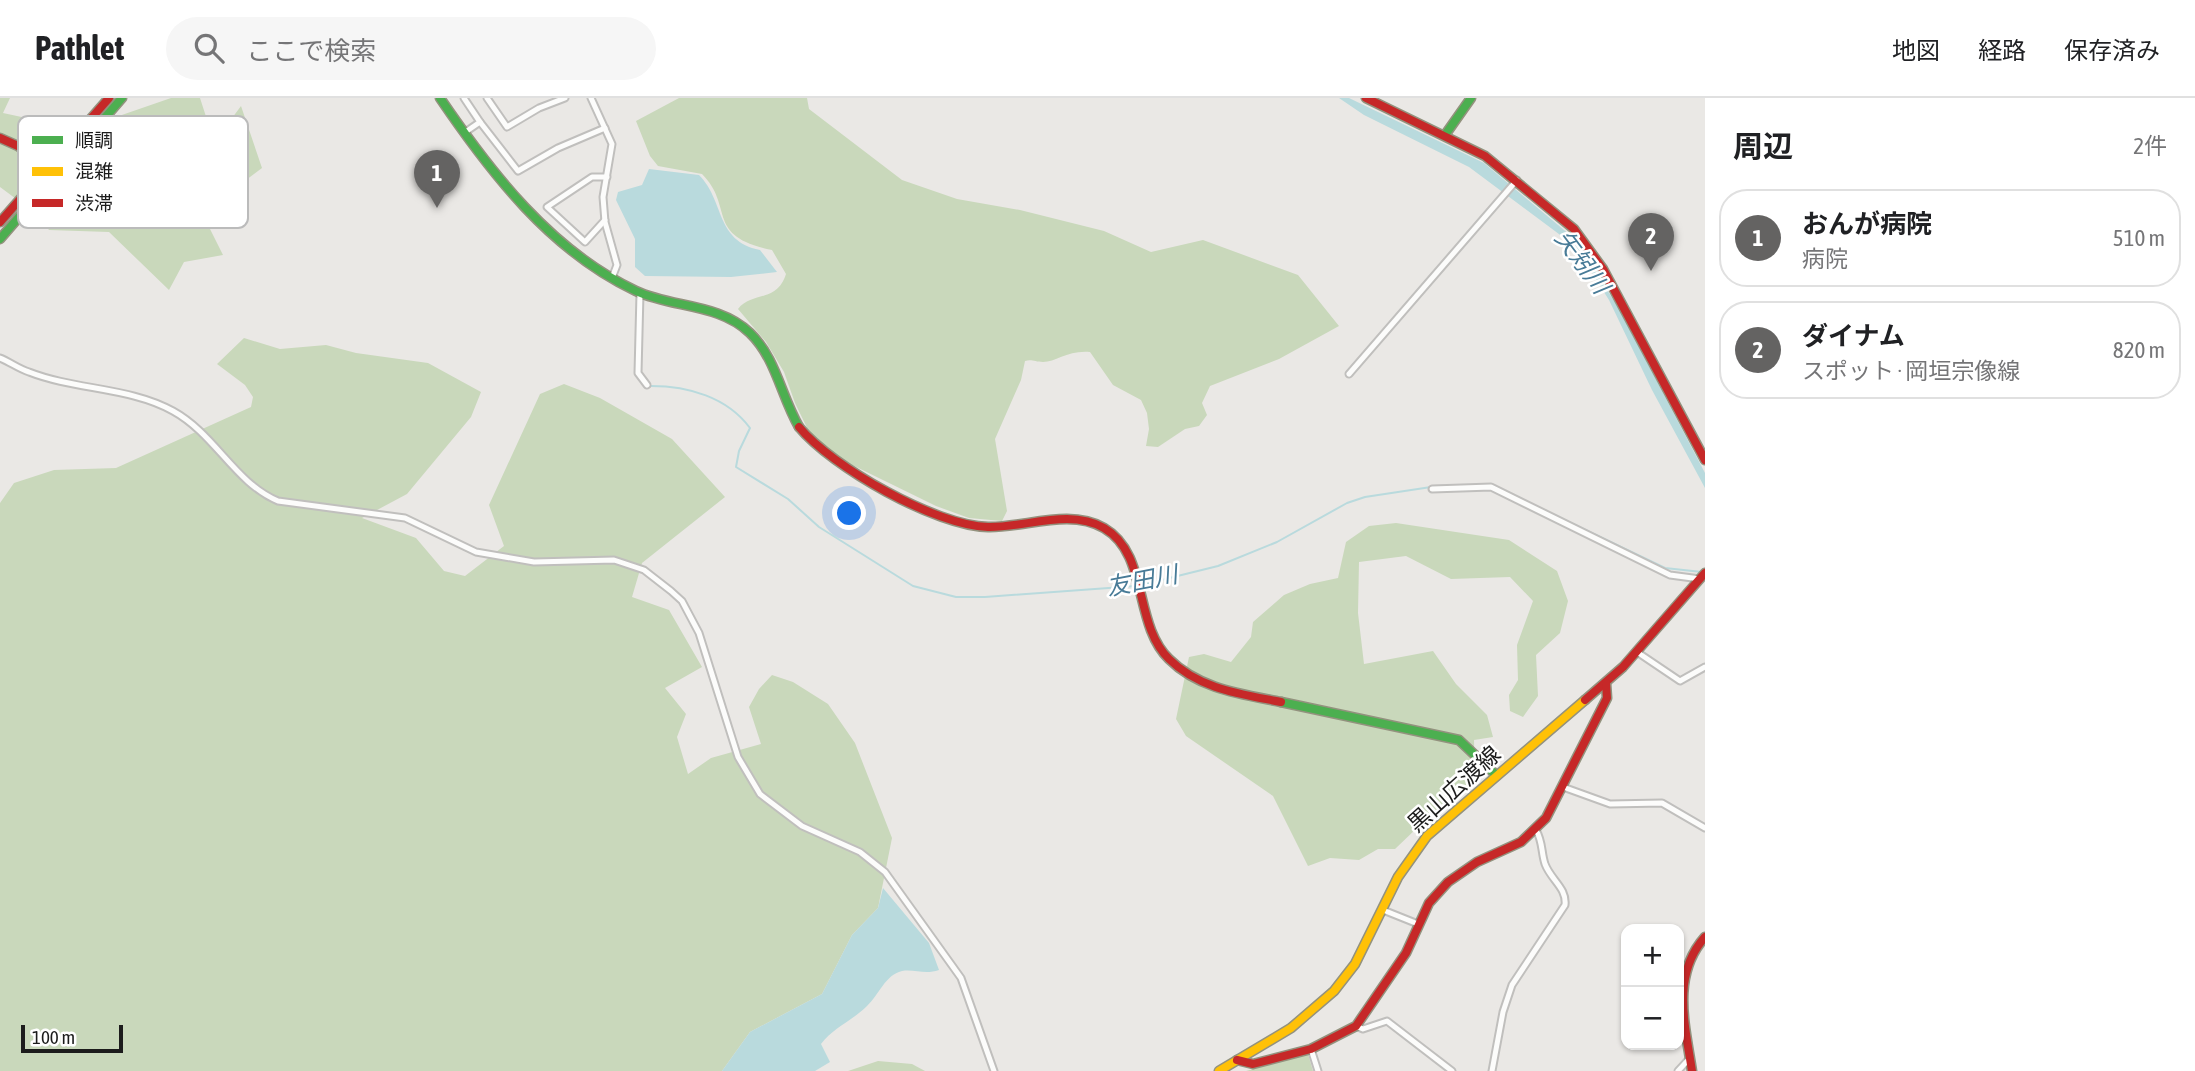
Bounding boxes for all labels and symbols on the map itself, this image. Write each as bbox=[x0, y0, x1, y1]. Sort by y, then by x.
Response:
legend bbox=[18, 116, 248, 228]
text: 順調 bbox=[75, 129, 113, 151]
pin: 1 bbox=[414, 150, 460, 208]
text: 混雑 bbox=[75, 160, 113, 182]
text: 渋滞 bbox=[75, 192, 113, 214]
pin: 2 bbox=[1628, 213, 1674, 271]
water label: 矢矧川 bbox=[1550, 225, 1617, 301]
your location bbox=[832, 496, 866, 530]
water label: 友田川 bbox=[1104, 560, 1183, 601]
street label: 黒山広渡線 bbox=[1403, 741, 1505, 837]
scale bar bbox=[21, 1022, 122, 1054]

